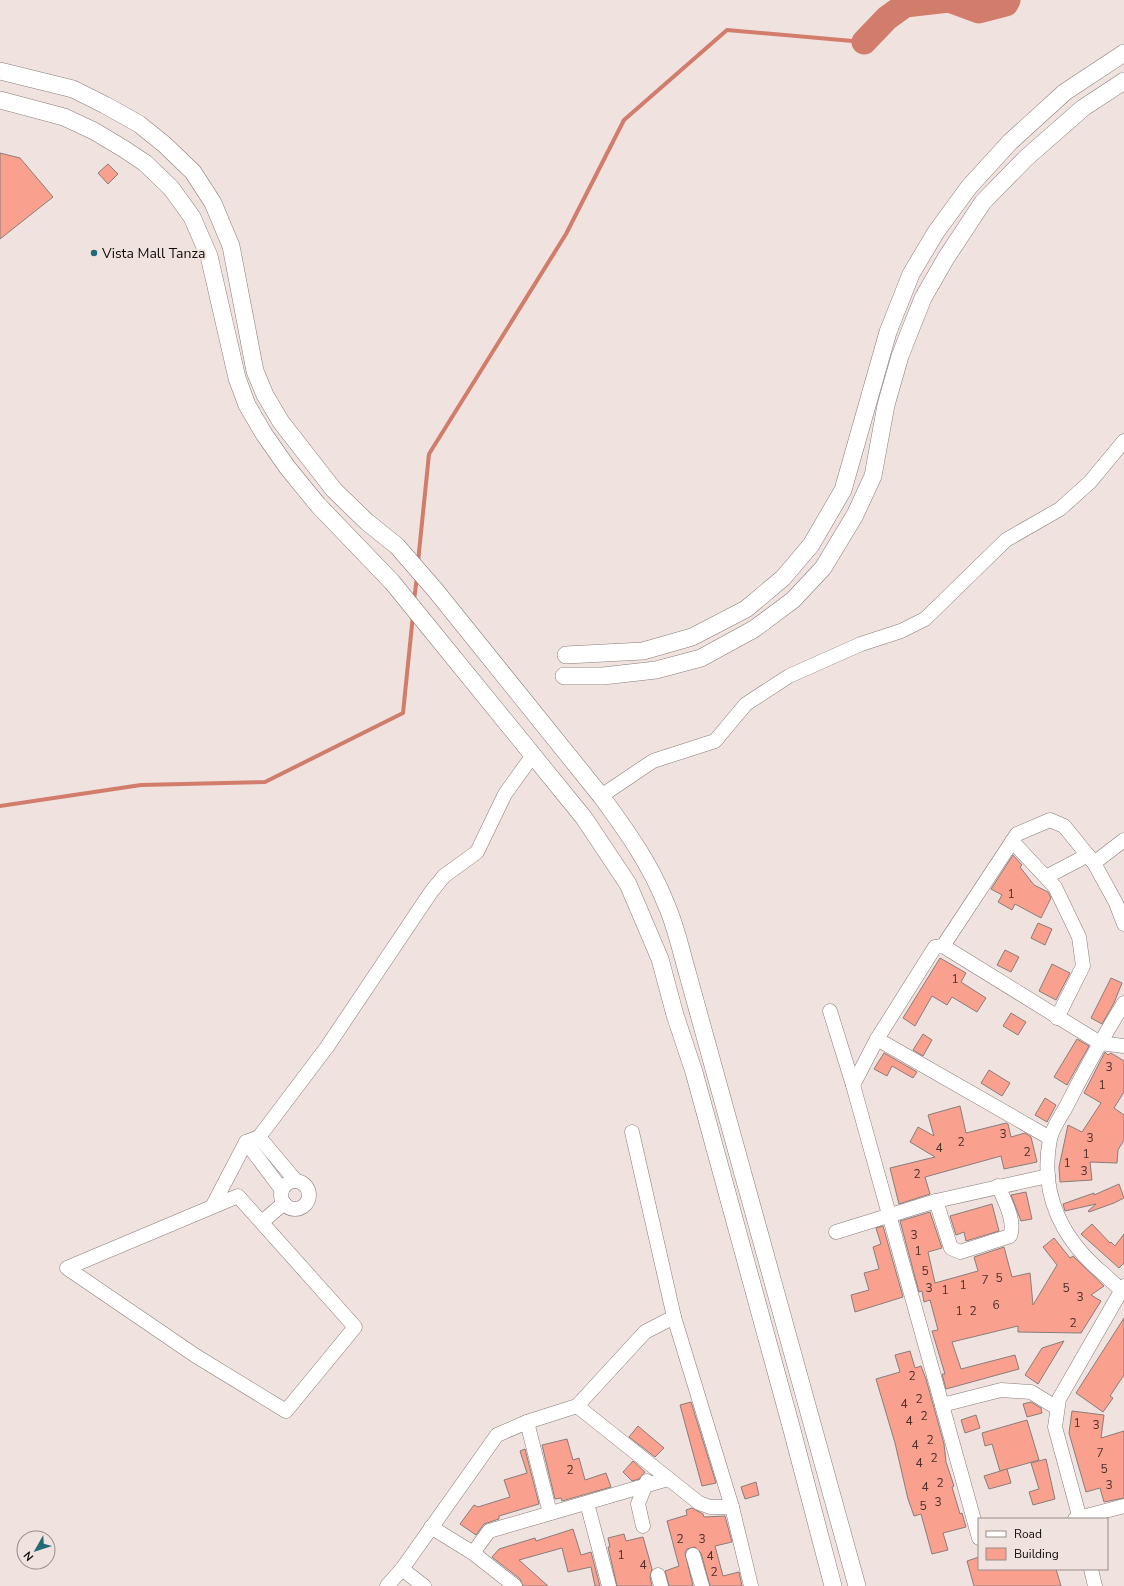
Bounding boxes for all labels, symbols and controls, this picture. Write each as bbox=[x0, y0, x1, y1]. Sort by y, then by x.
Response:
place label: Vista Mall Tanza bbox=[101, 244, 205, 263]
marker: Vista Mall Tanza bbox=[89, 248, 99, 258]
house number: 1 bbox=[1007, 886, 1015, 902]
house number: 1 bbox=[951, 971, 959, 987]
house number: 3 bbox=[1105, 1059, 1113, 1075]
house number: 1 bbox=[1098, 1077, 1106, 1093]
house number: 3 bbox=[999, 1126, 1007, 1142]
house number: 3 bbox=[1086, 1130, 1094, 1146]
house number: 2 bbox=[957, 1134, 965, 1150]
house number: 4 bbox=[935, 1140, 943, 1156]
house number: 2 bbox=[1023, 1144, 1031, 1160]
house number: 1 bbox=[1082, 1146, 1090, 1162]
house number: 1 bbox=[1063, 1155, 1071, 1171]
house number: 3 bbox=[1080, 1163, 1088, 1179]
house number: 2 bbox=[913, 1166, 921, 1182]
house number: 3 bbox=[910, 1227, 918, 1243]
house number: 1 bbox=[914, 1243, 922, 1259]
house number: 5 bbox=[921, 1263, 929, 1279]
house number: 5 bbox=[995, 1270, 1003, 1286]
house number: 7 bbox=[981, 1272, 989, 1288]
house number: 1 bbox=[959, 1277, 967, 1293]
house number: 3 bbox=[925, 1280, 933, 1296]
house number: 5 bbox=[1062, 1280, 1070, 1296]
house number: 1 bbox=[941, 1282, 949, 1298]
house number: 3 bbox=[1076, 1289, 1084, 1305]
house number: 6 bbox=[992, 1297, 1000, 1313]
house number: 1 bbox=[955, 1303, 963, 1319]
house number: 2 bbox=[969, 1303, 977, 1319]
house number: 2 bbox=[1069, 1315, 1077, 1331]
house number: 2 bbox=[908, 1368, 916, 1384]
house number: 2 bbox=[915, 1391, 923, 1407]
house number: 4 bbox=[900, 1396, 908, 1412]
house number: 2 bbox=[920, 1408, 928, 1424]
house number: 4 bbox=[905, 1413, 913, 1429]
house number: 1 bbox=[1073, 1415, 1081, 1431]
house number: 3 bbox=[1092, 1417, 1100, 1433]
house number: 2 bbox=[926, 1432, 934, 1448]
house number: 4 bbox=[911, 1437, 919, 1453]
house number: 7 bbox=[1096, 1445, 1104, 1461]
house number: 2 bbox=[930, 1450, 938, 1466]
house number: 4 bbox=[915, 1455, 923, 1471]
house number: 5 bbox=[1100, 1461, 1108, 1477]
house number: 2 bbox=[566, 1462, 574, 1478]
house number: 2 bbox=[936, 1475, 944, 1491]
house number: 3 bbox=[1105, 1477, 1113, 1493]
house number: 4 bbox=[921, 1479, 929, 1495]
house number: 3 bbox=[934, 1494, 942, 1510]
house number: 5 bbox=[919, 1498, 927, 1514]
legend bbox=[978, 1518, 1108, 1570]
text: Road bbox=[1014, 1526, 1042, 1542]
north arrow bbox=[16, 1530, 56, 1570]
house number: 2 bbox=[676, 1531, 684, 1547]
house number: 3 bbox=[698, 1531, 706, 1547]
text: Building bbox=[1014, 1546, 1059, 1562]
house number: 1 bbox=[617, 1547, 625, 1563]
text: N bbox=[20, 1548, 37, 1564]
house number: 4 bbox=[706, 1548, 714, 1564]
house number: 4 bbox=[639, 1557, 647, 1573]
house number: 2 bbox=[710, 1564, 718, 1580]

